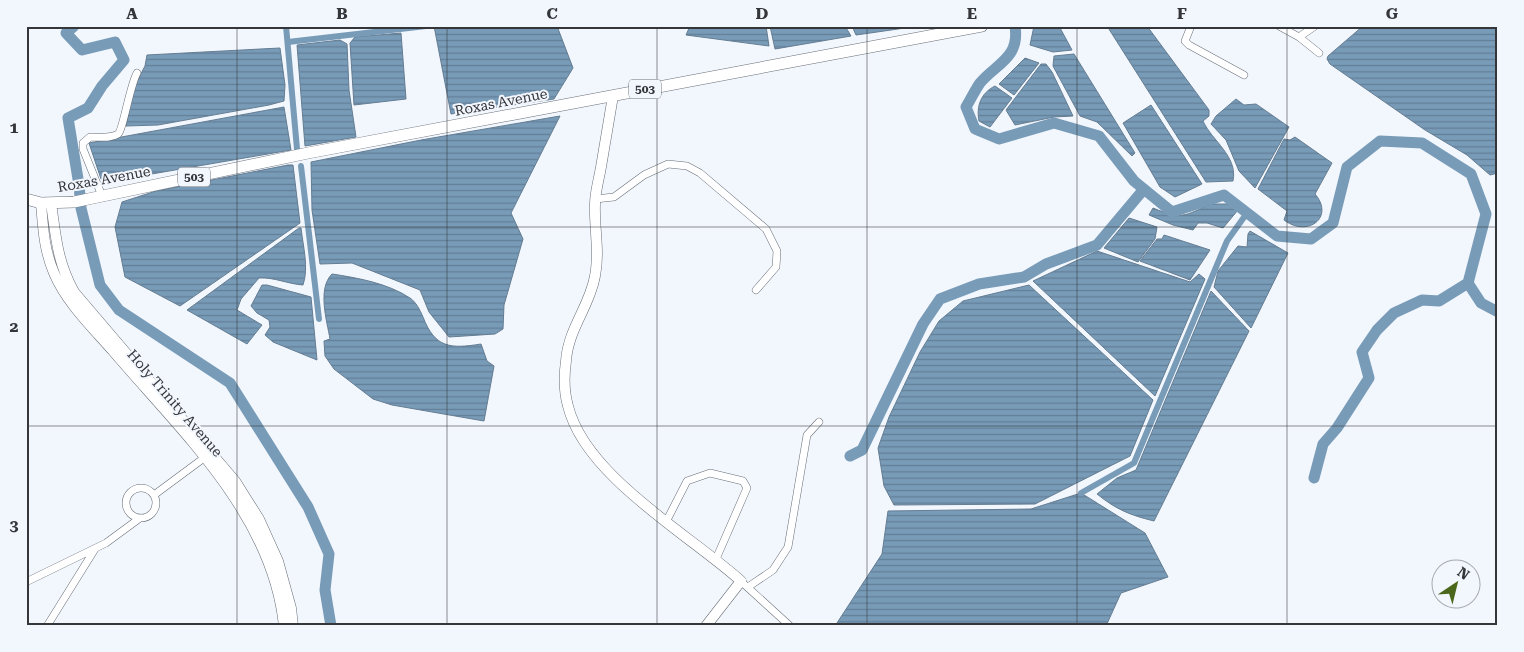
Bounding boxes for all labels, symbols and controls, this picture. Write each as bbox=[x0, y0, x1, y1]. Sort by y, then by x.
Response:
text: A bbox=[126, 4, 138, 23]
text: B bbox=[336, 4, 348, 23]
text: C bbox=[546, 4, 558, 23]
text: D bbox=[756, 4, 769, 23]
text: E bbox=[967, 4, 977, 23]
text: F bbox=[1177, 4, 1187, 23]
text: G bbox=[1386, 4, 1399, 23]
road number: 503 bbox=[629, 80, 661, 98]
street label: Roxas Avenue bbox=[453, 85, 549, 119]
text: 1 bbox=[10, 118, 19, 137]
street label: Roxas Avenue bbox=[56, 163, 152, 195]
road number: 503 bbox=[178, 168, 210, 186]
text: 2 bbox=[10, 317, 19, 336]
street label: Holy Trinity Avenue bbox=[124, 346, 226, 460]
text: 3 bbox=[10, 516, 19, 535]
north arrow bbox=[1432, 560, 1482, 610]
text: N bbox=[1454, 564, 1473, 583]

